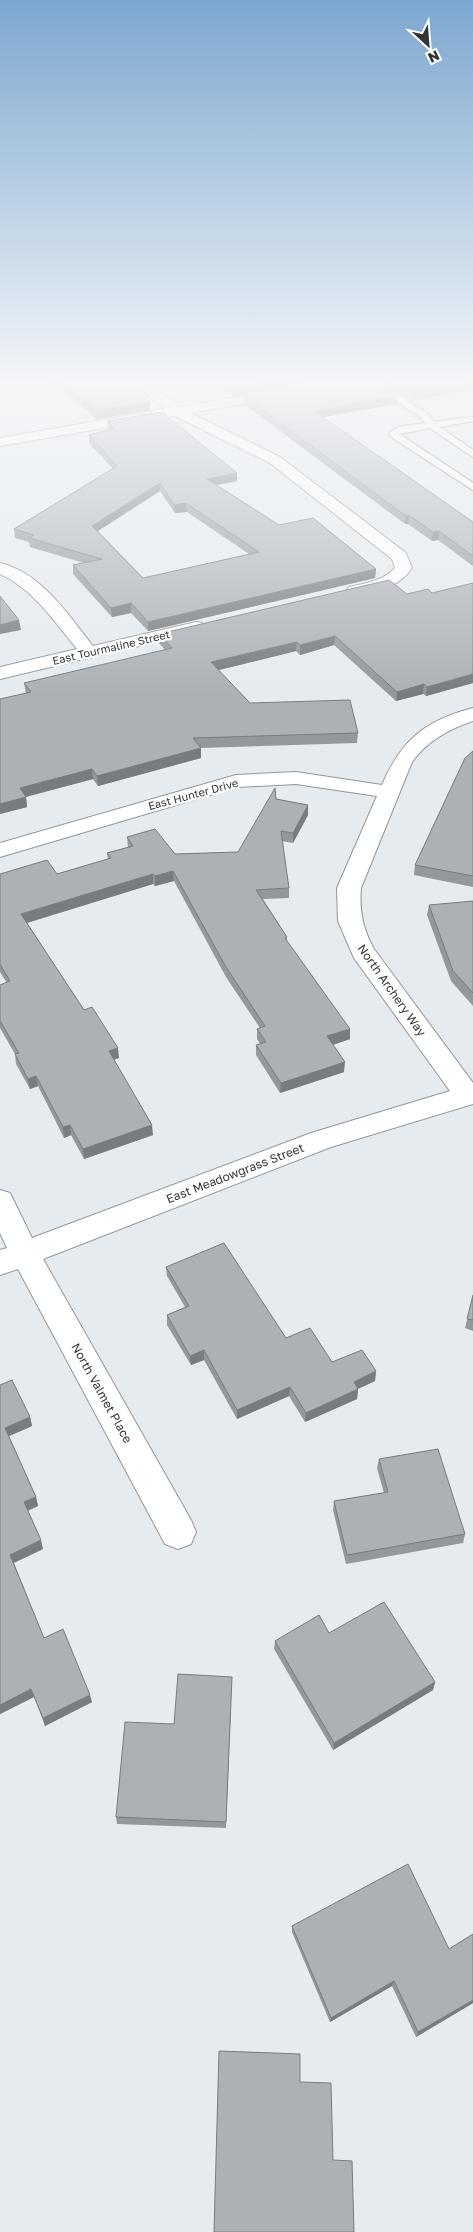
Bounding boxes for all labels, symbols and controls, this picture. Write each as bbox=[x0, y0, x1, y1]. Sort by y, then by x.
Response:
north arrow bbox=[403, 20, 453, 70]
text: N bbox=[425, 47, 442, 67]
street label: East Tourmaline Street bbox=[51, 627, 171, 667]
street label: East Hunter Drive bbox=[147, 776, 239, 812]
street label: North Archery Way bbox=[355, 941, 430, 1039]
street label: East Meadowgrass Street bbox=[164, 1140, 306, 1206]
street label: North Valmet Place bbox=[68, 1341, 136, 1446]

